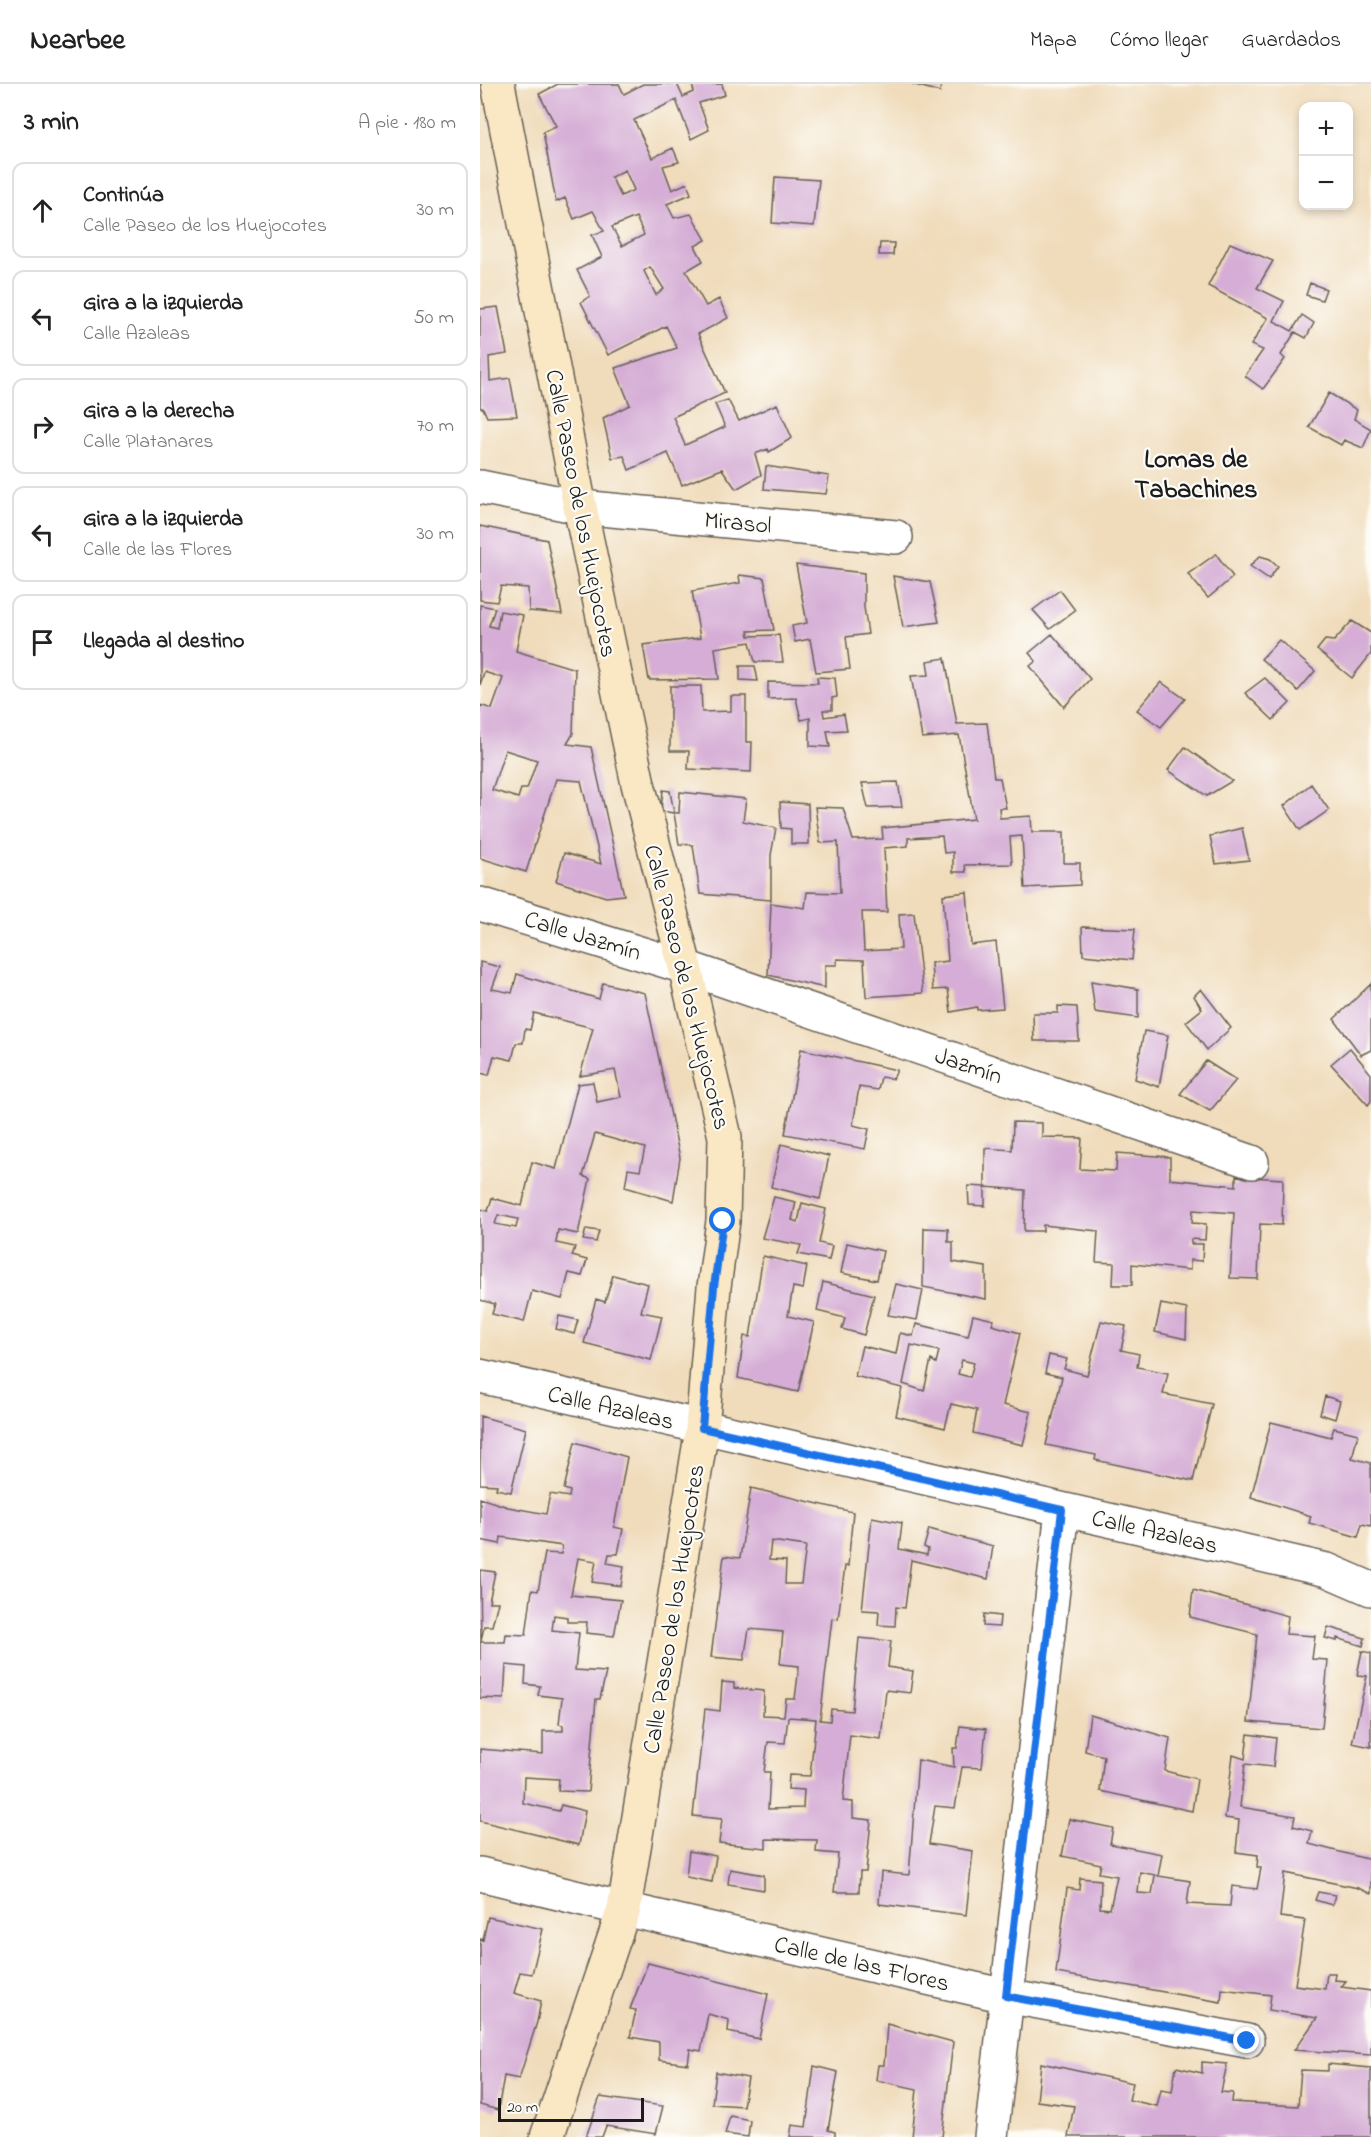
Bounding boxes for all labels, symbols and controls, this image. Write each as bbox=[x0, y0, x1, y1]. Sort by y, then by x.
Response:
text: Nearbee bbox=[30, 21, 125, 62]
text: Mapa bbox=[1030, 26, 1077, 56]
text: Cómo llegar bbox=[1110, 26, 1208, 56]
text: Guardados bbox=[1241, 26, 1341, 56]
map controls bbox=[1299, 102, 1353, 210]
button: + bbox=[1299, 102, 1353, 156]
text: 3 min bbox=[24, 104, 79, 142]
text: A pie · 180 m bbox=[358, 109, 456, 138]
button: − bbox=[1299, 156, 1353, 210]
text: Continúa bbox=[83, 180, 164, 212]
icon: ahead bbox=[26, 194, 59, 227]
text: 30 m bbox=[417, 196, 454, 225]
text: Calle Paseo de los Huejocotes bbox=[83, 212, 327, 241]
text: Gira a la izquierda bbox=[83, 288, 243, 320]
icon: left bbox=[26, 302, 59, 335]
text: 50 m bbox=[413, 304, 454, 333]
text: Calle Azaleas bbox=[83, 320, 190, 349]
street label: Calle Paseo de los Huejocotes bbox=[534, 367, 625, 660]
text: Gira a la derecha bbox=[83, 396, 234, 428]
icon: right bbox=[26, 410, 59, 443]
text: 70 m bbox=[417, 412, 454, 441]
text: Calle Platanares bbox=[83, 428, 214, 457]
district label: Lomas de Tabachines bbox=[1135, 442, 1257, 510]
text: Gira a la izquierda bbox=[83, 504, 243, 536]
street label: Mirasol bbox=[703, 504, 773, 545]
icon: left bbox=[26, 518, 59, 551]
text: 30 m bbox=[417, 520, 454, 549]
text: Calle de las Flores bbox=[83, 536, 232, 565]
icon: arrive bbox=[26, 626, 59, 659]
text: Llegada al destino bbox=[83, 626, 244, 658]
street label: Calle Paseo de los Huejocotes bbox=[633, 841, 738, 1134]
street label: Calle Jazmín bbox=[520, 903, 645, 972]
street label: Jazmín bbox=[930, 1040, 1007, 1095]
route start bbox=[709, 1207, 735, 1233]
street label: Calle Azaleas bbox=[544, 1378, 677, 1441]
street label: Calle Paseo de los Huejocotes bbox=[635, 1462, 716, 1757]
street label: Calle Azaleas bbox=[1088, 1502, 1221, 1565]
street label: Calle de las Flores bbox=[770, 1928, 953, 2003]
route end bbox=[1233, 2027, 1259, 2053]
scale bar bbox=[498, 2095, 644, 2122]
text: 20 m bbox=[507, 2096, 538, 2120]

